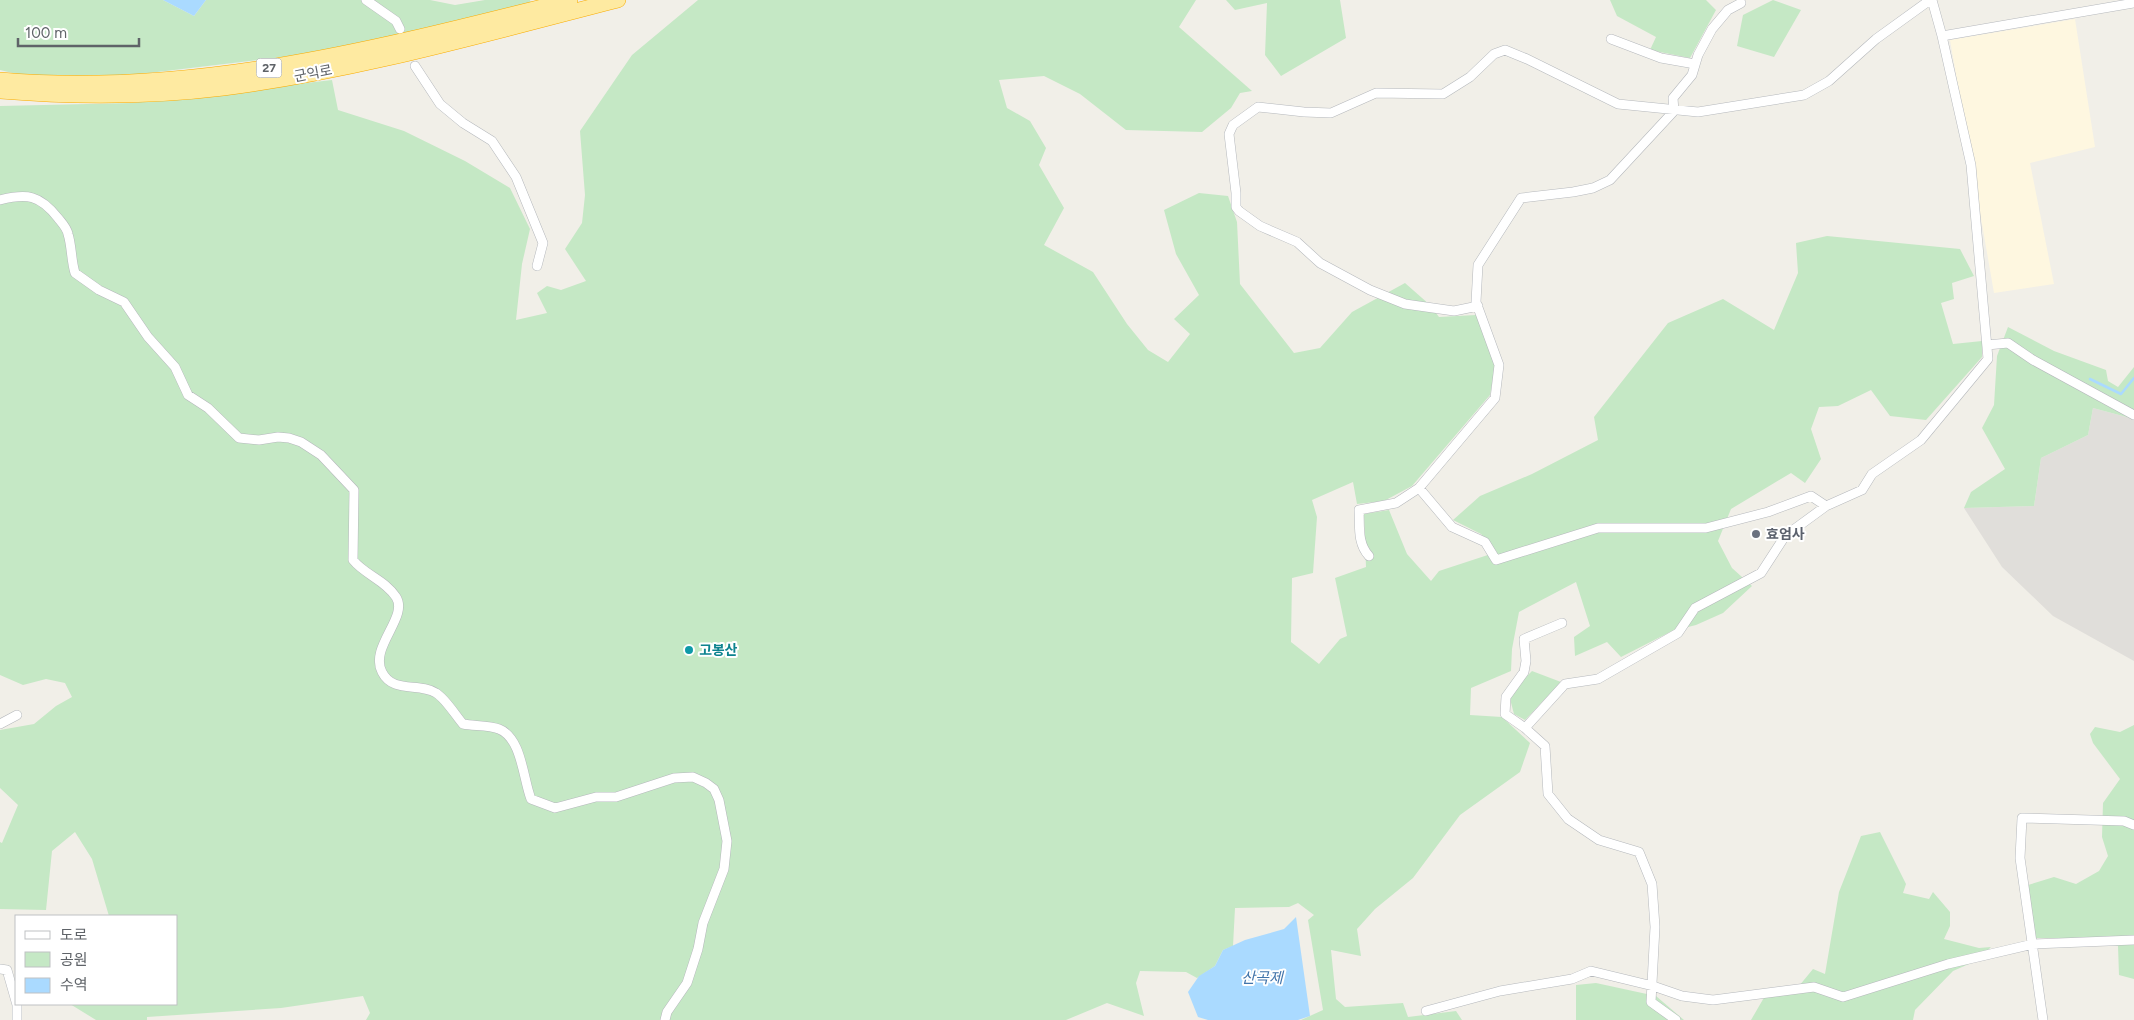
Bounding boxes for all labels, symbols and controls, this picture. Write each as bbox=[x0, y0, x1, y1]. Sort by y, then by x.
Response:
scale bar bbox=[18, 15, 139, 47]
text: 100 m bbox=[25, 24, 67, 42]
road number: 27 bbox=[256, 58, 282, 78]
street label: 군익로 bbox=[293, 61, 334, 86]
place label: 효엄사 bbox=[1766, 526, 1805, 543]
marker: 효엄사 bbox=[1750, 528, 1762, 540]
place label: 고봉산 bbox=[699, 642, 738, 659]
marker: 고봉산 bbox=[683, 644, 695, 656]
legend bbox=[15, 915, 178, 1005]
text: 도로 bbox=[60, 926, 88, 944]
text: 공원 bbox=[60, 951, 88, 969]
water label: 산곡제 bbox=[1241, 969, 1285, 987]
text: 수역 bbox=[60, 976, 88, 994]

